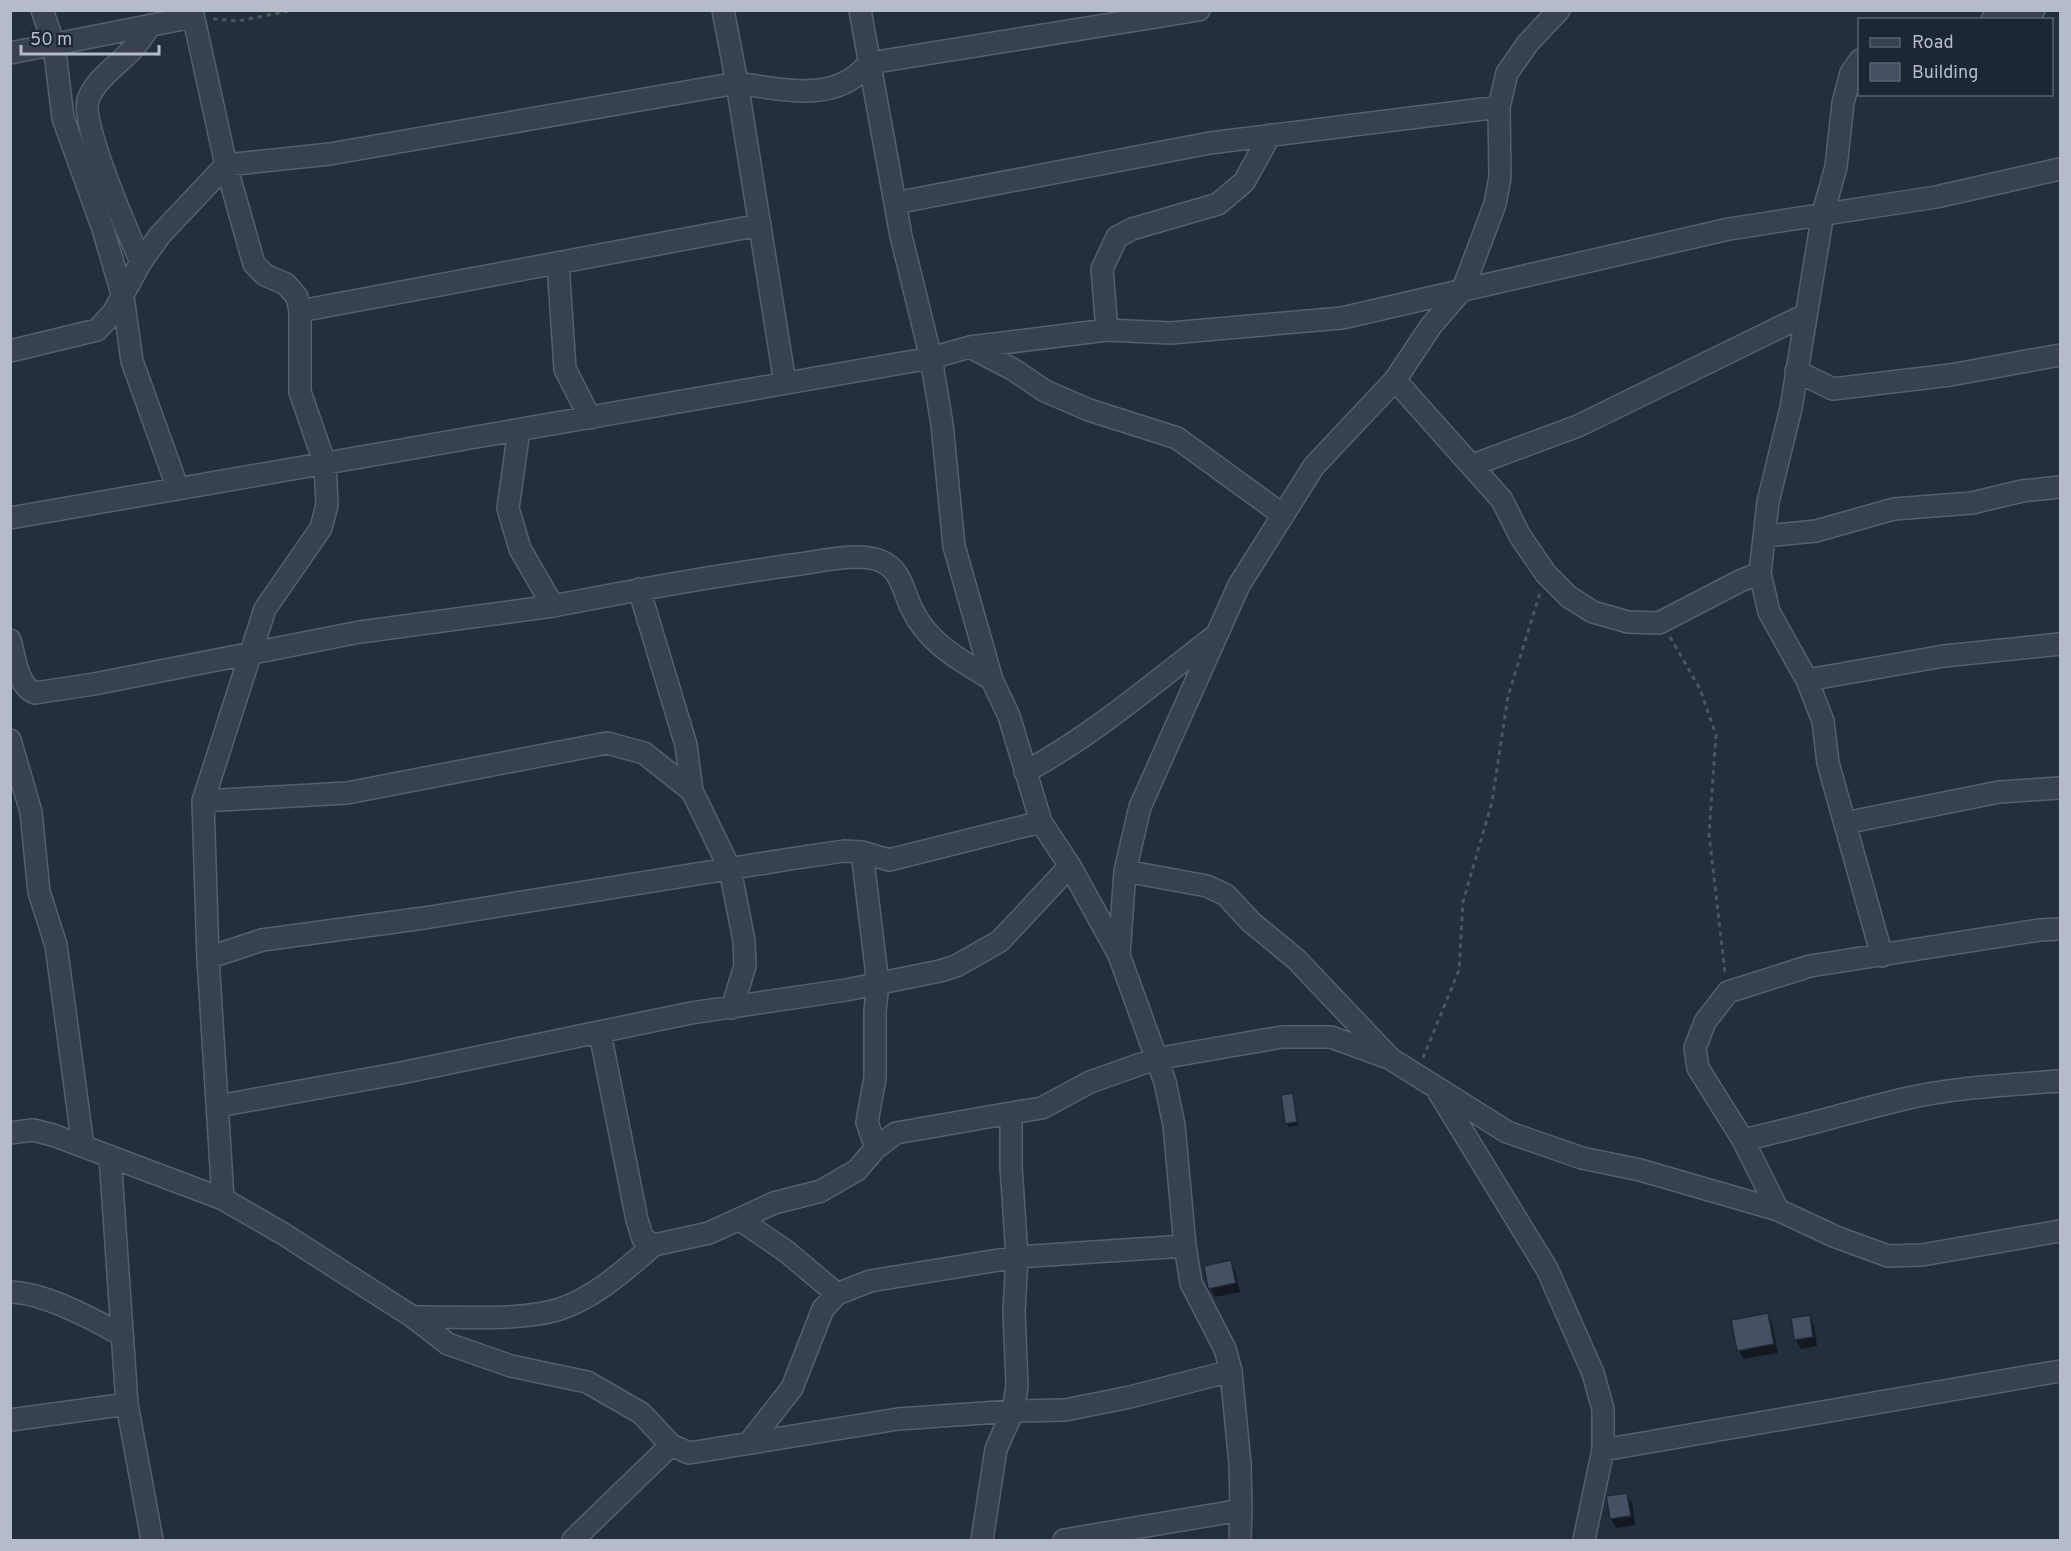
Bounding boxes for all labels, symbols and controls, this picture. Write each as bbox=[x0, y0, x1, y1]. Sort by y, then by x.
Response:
scale bar bbox=[21, 18, 159, 56]
legend bbox=[1858, 18, 2053, 96]
text: 50 m bbox=[30, 29, 72, 52]
text: Road bbox=[1912, 32, 1954, 55]
text: Building bbox=[1912, 62, 1978, 85]

